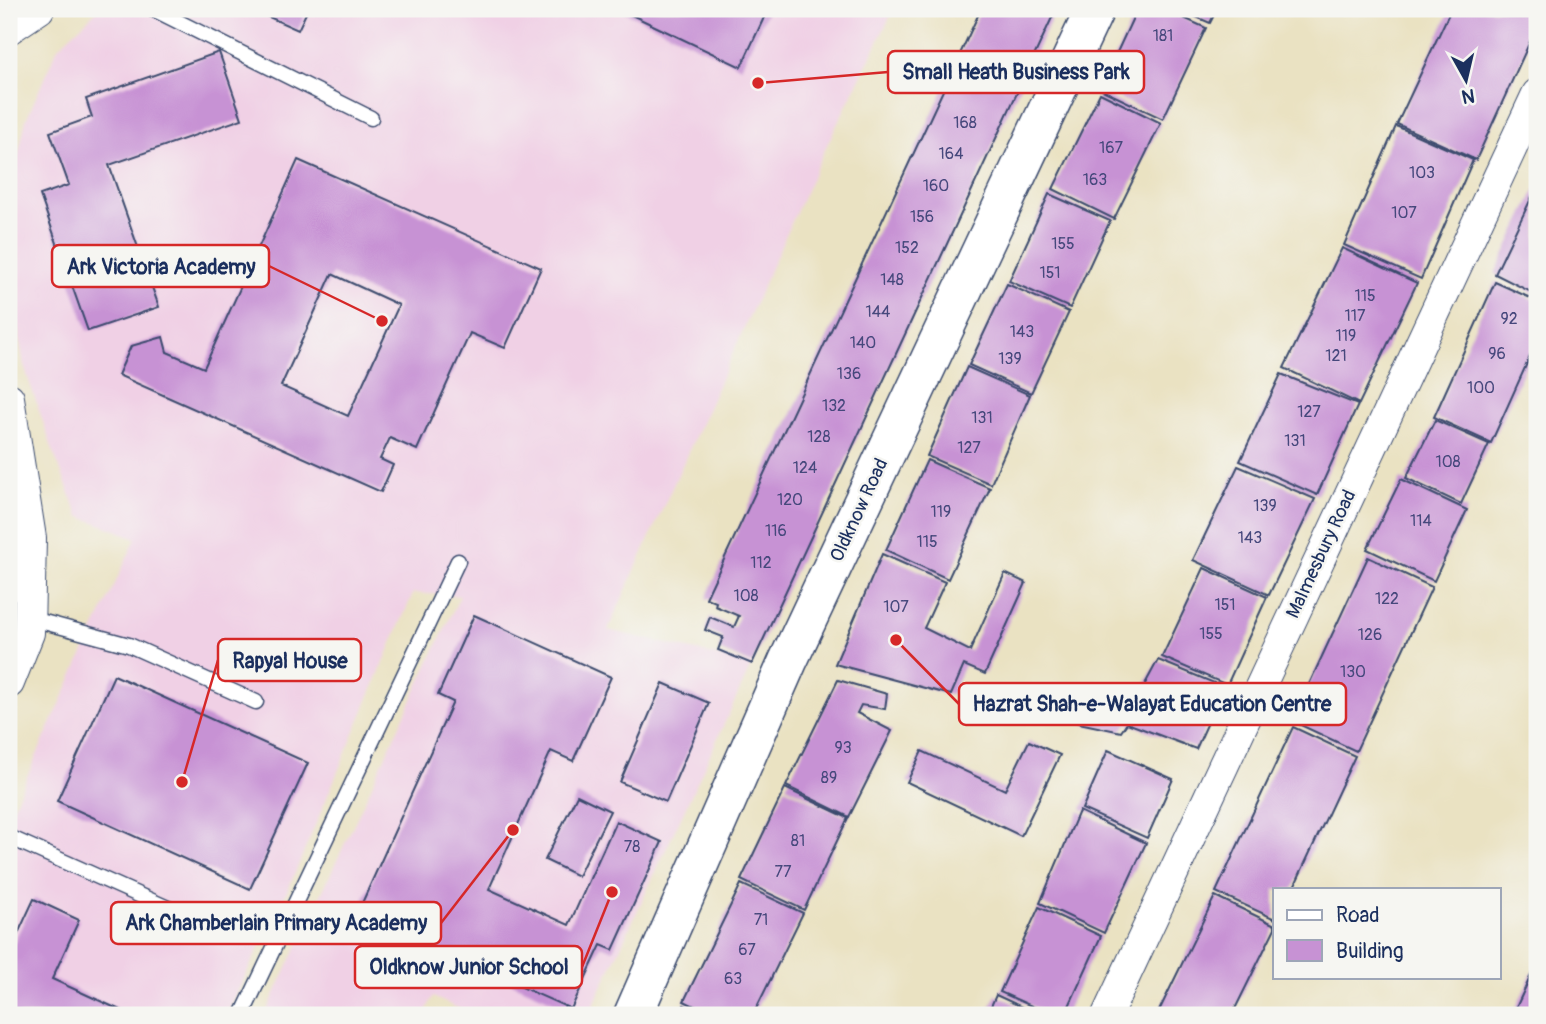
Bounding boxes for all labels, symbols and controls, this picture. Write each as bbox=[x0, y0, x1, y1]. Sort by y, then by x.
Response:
house number: 181 bbox=[1153, 26, 1173, 46]
north arrow bbox=[1430, 46, 1500, 116]
callout: Small Heath Business Park bbox=[888, 51, 1144, 93]
text: Small Heath Business Park bbox=[902, 59, 1130, 86]
text: N bbox=[1460, 83, 1476, 109]
house number: 168 bbox=[953, 113, 977, 133]
house number: 167 bbox=[1099, 138, 1123, 158]
house number: 164 bbox=[939, 144, 963, 164]
house number: 103 bbox=[1409, 163, 1435, 183]
house number: 163 bbox=[1083, 170, 1107, 190]
house number: 160 bbox=[923, 176, 949, 196]
house number: 107 bbox=[1391, 203, 1417, 223]
house number: 156 bbox=[910, 207, 934, 227]
house number: 155 bbox=[1051, 234, 1075, 254]
house number: 152 bbox=[895, 238, 919, 258]
callout: Ark Victoria Academy bbox=[52, 245, 269, 287]
text: Ark Victoria Academy bbox=[66, 254, 256, 281]
house number: 151 bbox=[1039, 263, 1061, 283]
house number: 148 bbox=[880, 270, 904, 290]
house number: 115 bbox=[1354, 286, 1376, 306]
house number: 144 bbox=[866, 302, 890, 322]
house number: 117 bbox=[1345, 306, 1366, 326]
house number: 92 bbox=[1500, 309, 1518, 329]
house number: 143 bbox=[1010, 322, 1034, 342]
house number: 119 bbox=[1336, 326, 1356, 346]
house number: 140 bbox=[850, 333, 876, 353]
house number: 96 bbox=[1488, 344, 1506, 364]
house number: 121 bbox=[1325, 346, 1347, 366]
house number: 139 bbox=[998, 349, 1022, 369]
house number: 136 bbox=[837, 364, 861, 384]
house number: 100 bbox=[1467, 378, 1495, 398]
house number: 132 bbox=[822, 396, 846, 416]
house number: 127 bbox=[1297, 402, 1321, 422]
house number: 131 bbox=[971, 408, 993, 428]
house number: 128 bbox=[807, 427, 831, 447]
house number: 131 bbox=[1284, 431, 1306, 451]
house number: 127 bbox=[957, 438, 981, 458]
house number: 108 bbox=[1435, 452, 1461, 472]
street label: Oldknow Road bbox=[825, 455, 893, 565]
house number: 124 bbox=[793, 458, 817, 478]
street label: Malmesbury Road bbox=[1281, 486, 1361, 622]
house number: 120 bbox=[777, 490, 803, 510]
house number: 139 bbox=[1253, 496, 1277, 516]
house number: 119 bbox=[931, 502, 951, 522]
house number: 114 bbox=[1410, 511, 1432, 531]
house number: 116 bbox=[765, 521, 787, 541]
house number: 143 bbox=[1238, 528, 1262, 548]
house number: 115 bbox=[916, 532, 938, 552]
house number: 112 bbox=[750, 553, 772, 573]
house number: 108 bbox=[733, 586, 759, 606]
house number: 122 bbox=[1375, 589, 1399, 609]
house number: 151 bbox=[1214, 595, 1236, 615]
house number: 107 bbox=[883, 597, 909, 617]
house number: 155 bbox=[1199, 624, 1223, 644]
house number: 126 bbox=[1358, 625, 1382, 645]
callout: Rapyal House bbox=[218, 639, 361, 681]
text: Rapyal House bbox=[233, 648, 348, 675]
house number: 130 bbox=[1340, 662, 1366, 682]
callout: Hazrat Shah-e-Walayat Education Centre bbox=[959, 683, 1346, 725]
text: Hazrat Shah-e-Walayat Education Centre bbox=[973, 691, 1332, 718]
house number: 93 bbox=[834, 738, 852, 758]
house number: 89 bbox=[821, 768, 837, 788]
house number: 81 bbox=[791, 831, 805, 851]
house number: 78 bbox=[624, 837, 640, 857]
house number: 77 bbox=[775, 862, 792, 882]
legend bbox=[1273, 888, 1500, 978]
callout: Ark Chamberlain Primary Academy bbox=[111, 902, 441, 944]
text: Road bbox=[1336, 902, 1380, 929]
text: Ark Chamberlain Primary Academy bbox=[125, 910, 427, 937]
house number: 71 bbox=[754, 910, 768, 930]
text: Building bbox=[1336, 938, 1403, 965]
house number: 67 bbox=[738, 940, 756, 960]
callout: Oldknow Junior School bbox=[355, 946, 582, 988]
text: Oldknow Junior School bbox=[369, 954, 569, 981]
house number: 63 bbox=[724, 969, 742, 989]

